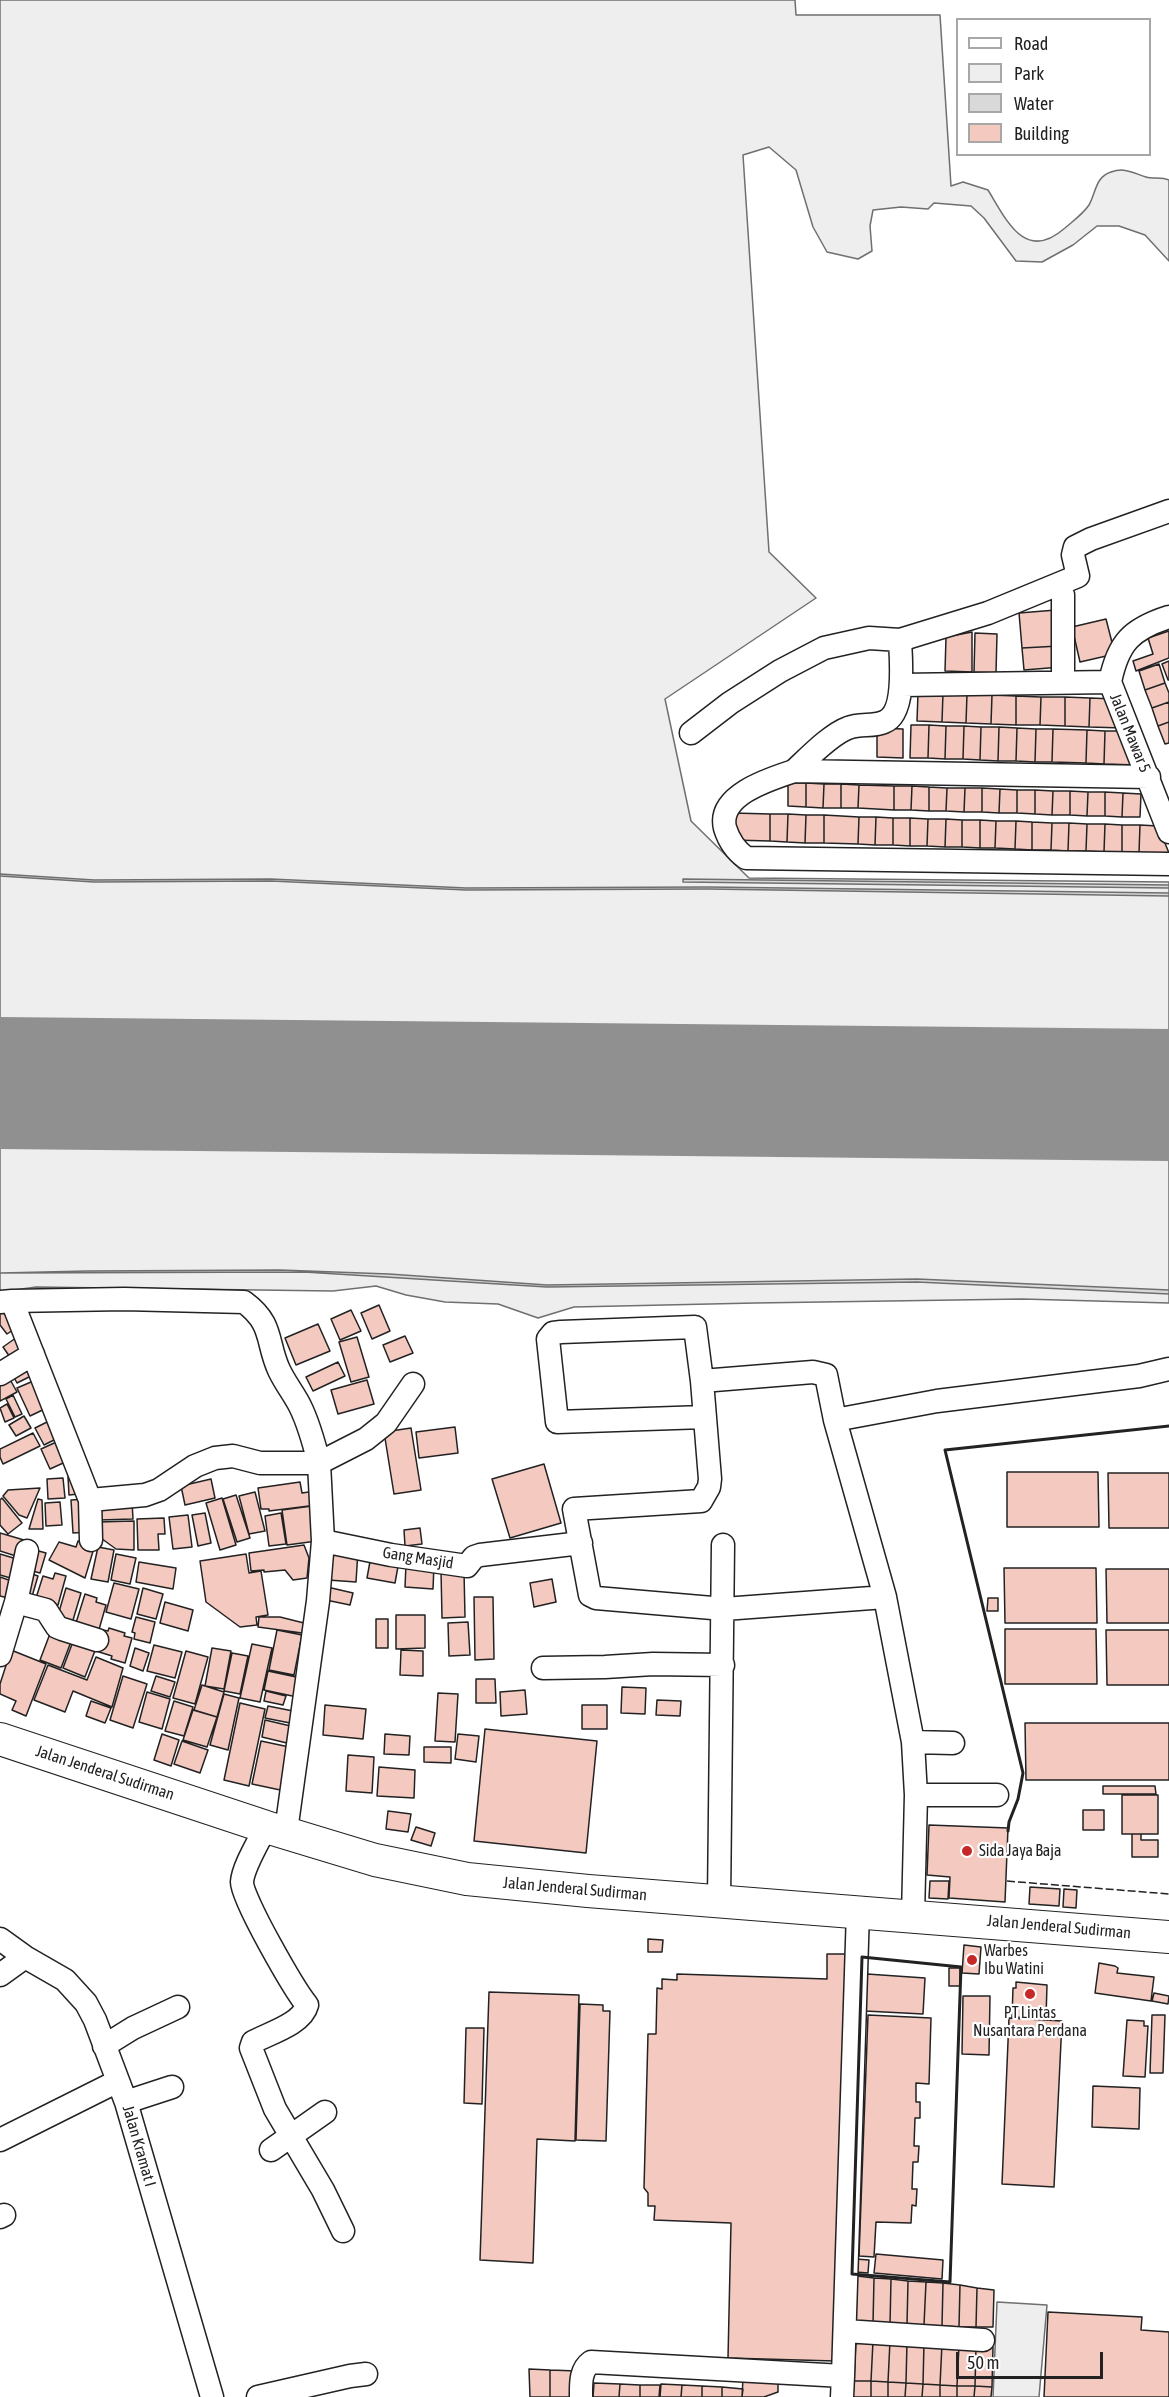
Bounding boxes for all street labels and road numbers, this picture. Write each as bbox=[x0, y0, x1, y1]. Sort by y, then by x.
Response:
street label: Jalan Mawar 5 bbox=[1105, 691, 1155, 775]
street label: Gang Masjid bbox=[381, 1543, 455, 1573]
street label: Jalan Jenderal Sudirman bbox=[33, 1742, 177, 1804]
street label: Jalan Jenderal Sudirman bbox=[502, 1873, 648, 1905]
street label: Jalan Jenderal Sudirman bbox=[986, 1911, 1132, 1943]
street label: Jalan Kramat I bbox=[118, 2103, 160, 2189]

